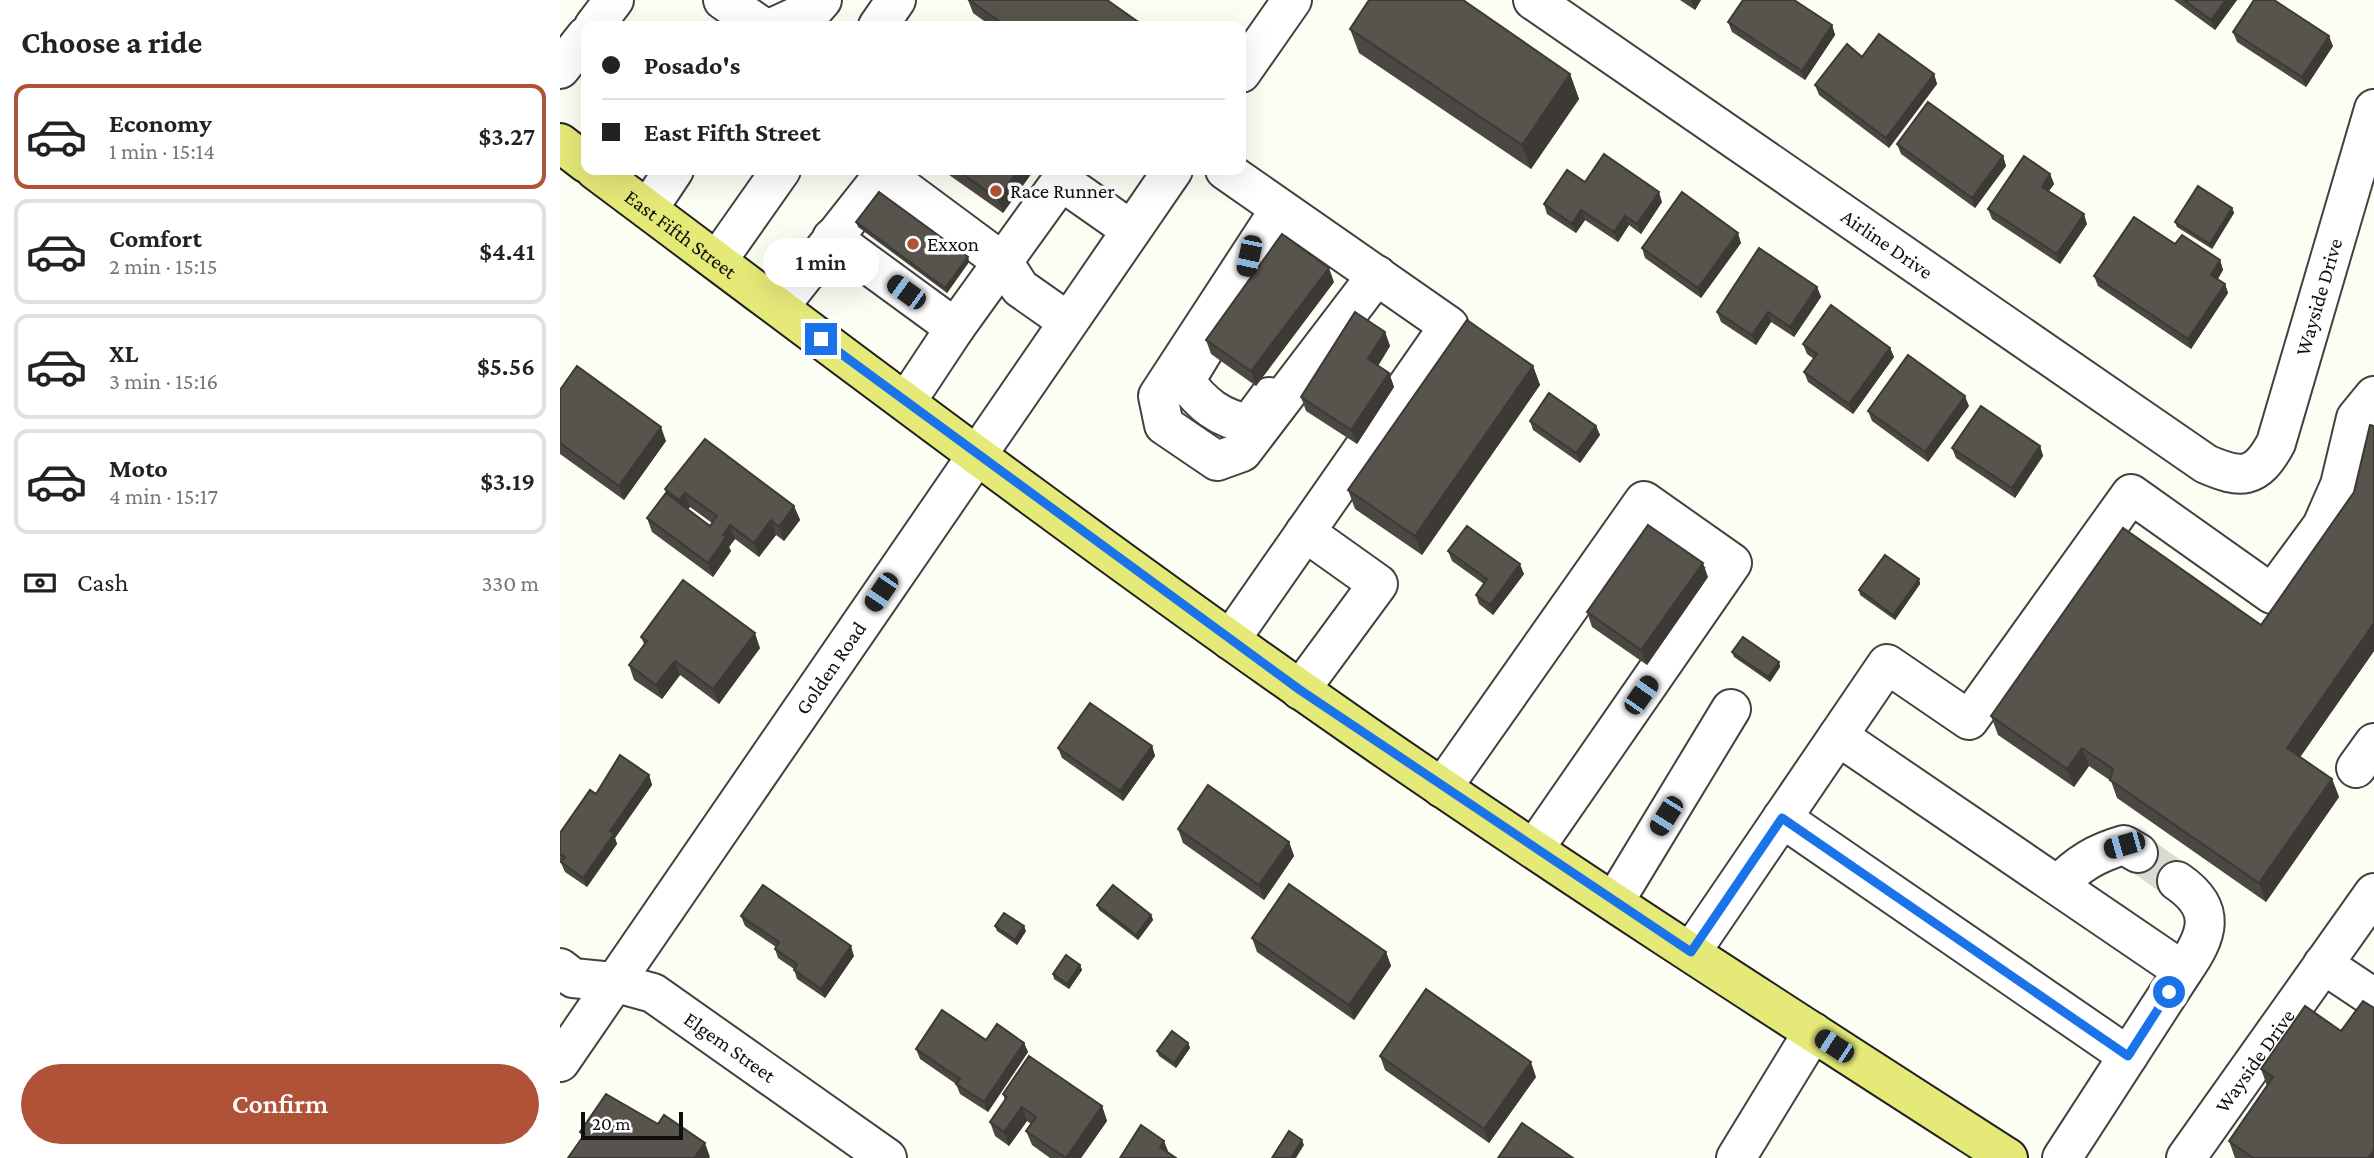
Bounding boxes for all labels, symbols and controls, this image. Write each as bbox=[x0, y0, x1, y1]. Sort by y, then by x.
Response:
text: Choose a ride bbox=[21, 24, 202, 60]
text: Posado's bbox=[644, 51, 740, 80]
icon: car bbox=[25, 105, 88, 168]
text: Economy bbox=[109, 109, 212, 138]
text: East Fifth Street bbox=[644, 118, 821, 147]
text: $3.27 bbox=[479, 122, 535, 151]
text: 1 min · 15:14 bbox=[109, 138, 215, 164]
place label: Race Runner bbox=[1010, 179, 1115, 203]
marker: Race Runner bbox=[988, 183, 1004, 199]
street label: East Fifth Street bbox=[620, 184, 742, 284]
street label: Airline Drive bbox=[1837, 204, 1937, 284]
icon: car bbox=[25, 220, 88, 283]
text: Comfort bbox=[109, 224, 202, 253]
place label: Exxon bbox=[927, 232, 979, 256]
car bbox=[1235, 233, 1264, 279]
street label: Wayside Drive bbox=[2290, 235, 2347, 359]
marker: Exxon bbox=[905, 236, 921, 252]
text: $4.41 bbox=[479, 237, 535, 266]
callout: 1 min bbox=[763, 238, 879, 286]
text: 1 min bbox=[795, 249, 847, 275]
text: 2 min · 15:15 bbox=[109, 253, 218, 279]
car bbox=[883, 271, 930, 313]
route end bbox=[805, 323, 837, 355]
icon: car bbox=[25, 335, 88, 398]
text: XL bbox=[109, 339, 138, 368]
text: $5.56 bbox=[477, 352, 535, 381]
text: 3 min · 15:16 bbox=[109, 368, 218, 394]
icon: car bbox=[25, 450, 88, 513]
text: Moto bbox=[109, 454, 168, 483]
text: $3.19 bbox=[480, 467, 535, 496]
text: 4 min · 15:17 bbox=[109, 483, 218, 509]
icon: cash bbox=[21, 564, 59, 602]
text: Cash bbox=[77, 568, 128, 597]
car bbox=[861, 569, 902, 615]
text: 330 m bbox=[481, 570, 539, 596]
street label: Golden Road bbox=[790, 617, 871, 719]
car bbox=[1621, 672, 1662, 718]
car bbox=[1646, 793, 1687, 839]
car bbox=[2101, 829, 2148, 861]
route start bbox=[2153, 976, 2185, 1008]
street label: Wayside Drive bbox=[2210, 1005, 2300, 1117]
street label: Elgem Street bbox=[679, 1007, 781, 1088]
car bbox=[1811, 1026, 1858, 1066]
button: Confirm bbox=[21, 1064, 539, 1144]
scale bar bbox=[581, 1109, 682, 1141]
text: 20 m bbox=[592, 1113, 631, 1134]

